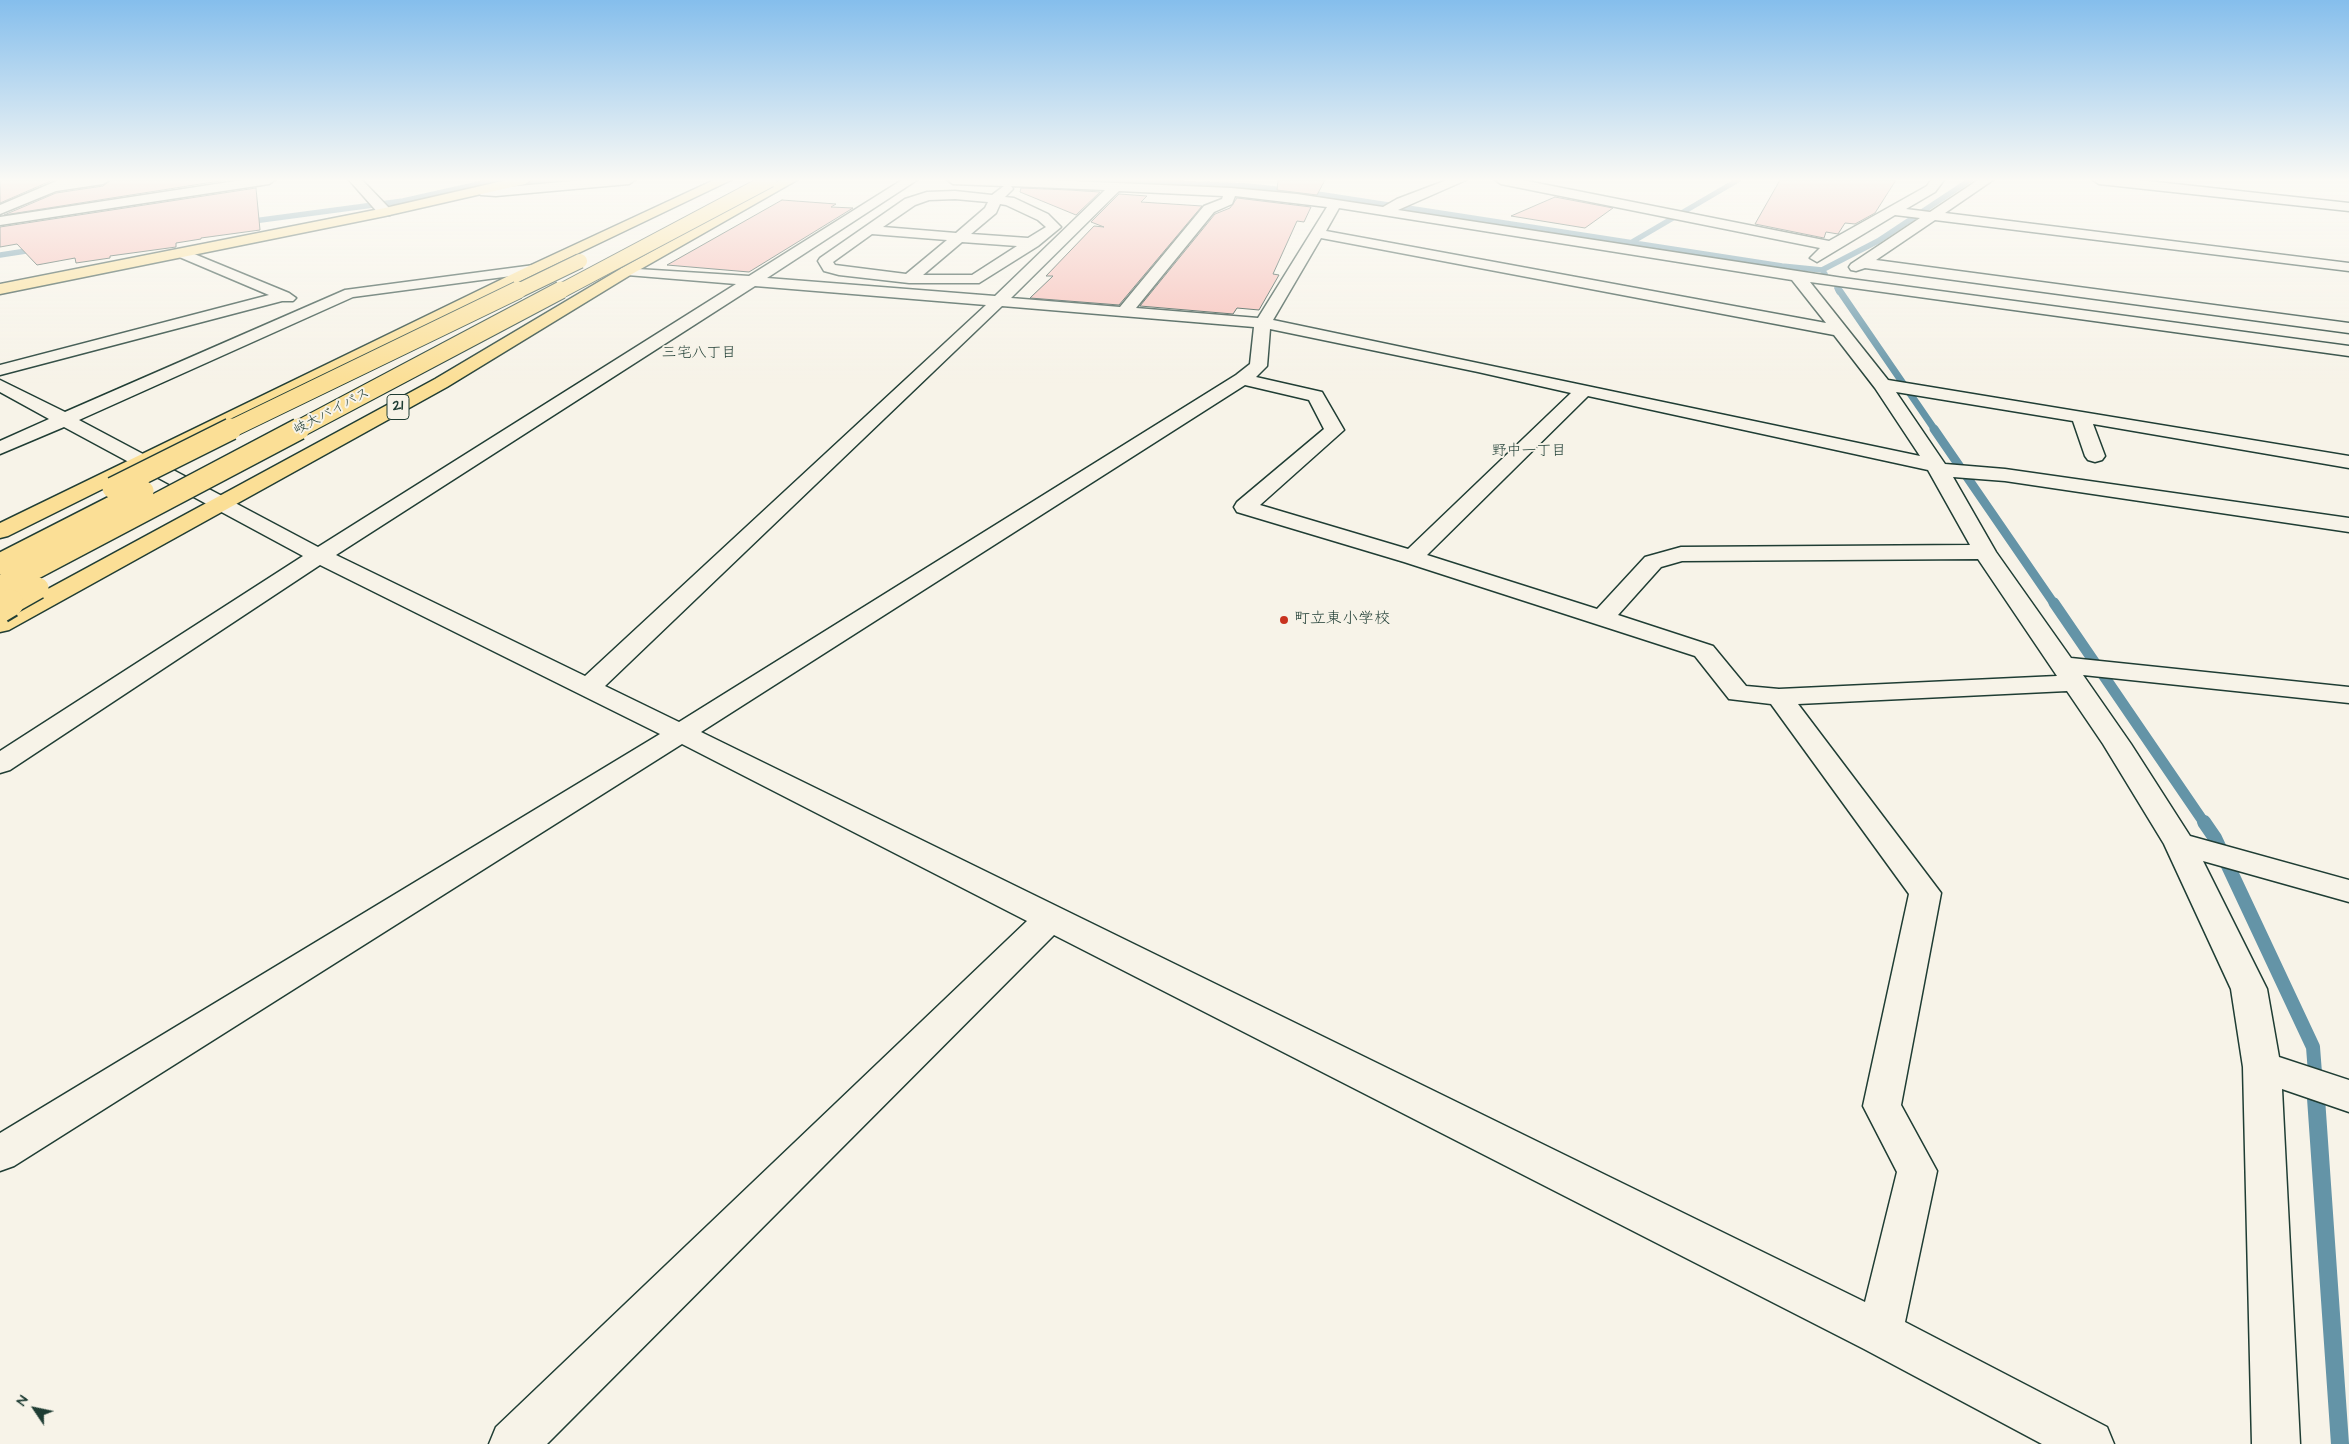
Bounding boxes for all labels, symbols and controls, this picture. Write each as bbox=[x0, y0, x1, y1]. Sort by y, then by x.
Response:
district label: 三宅八丁目 bbox=[662, 345, 736, 363]
street label: 岐大バイパス bbox=[291, 385, 373, 439]
road number: 21 bbox=[387, 394, 409, 420]
district label: 野中一丁目 bbox=[1492, 443, 1566, 461]
place label: 町立東小学校 bbox=[1294, 610, 1390, 630]
marker: 町立東小学校 bbox=[1278, 614, 1290, 626]
north arrow bbox=[10, 1384, 60, 1434]
text: N bbox=[12, 1391, 33, 1410]

